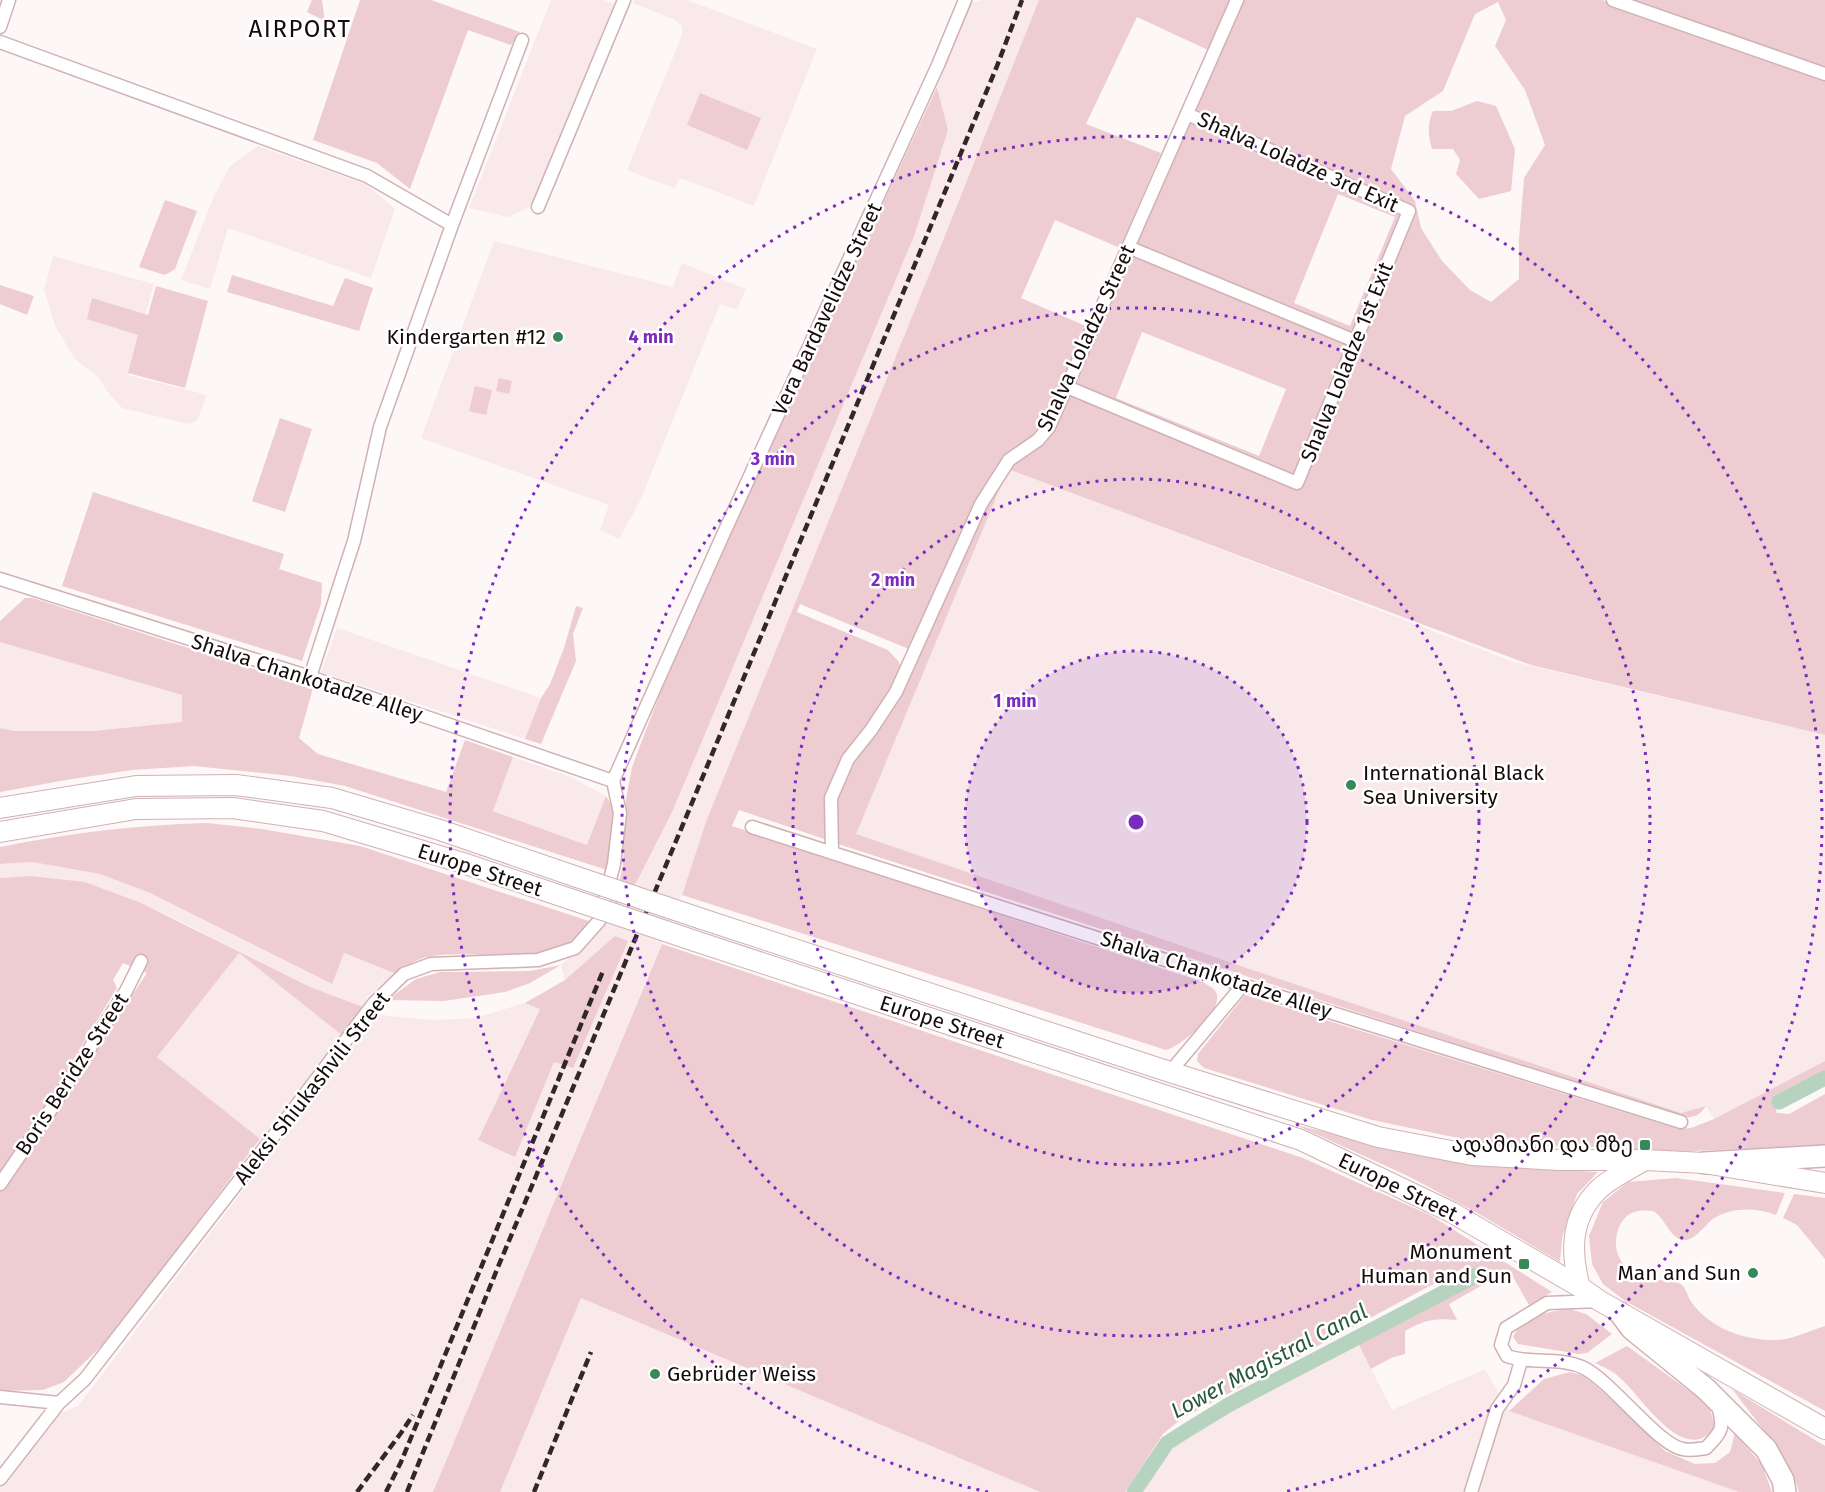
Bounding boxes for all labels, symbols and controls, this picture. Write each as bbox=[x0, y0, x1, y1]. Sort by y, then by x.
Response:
district label: AIRPORT bbox=[249, 15, 351, 43]
street label: Shalva Loladze 3rd Exit bbox=[1194, 106, 1403, 218]
street label: Vera Bardavelidze Street bbox=[766, 198, 888, 419]
street label: Shalva Loladze Street bbox=[1031, 240, 1141, 436]
street label: Shalva Loladze 1st Exit bbox=[1295, 258, 1399, 466]
place label: Kindergarten #12 bbox=[387, 324, 546, 350]
text: 4 min bbox=[628, 326, 674, 348]
marker: Kindergarten #12 bbox=[551, 330, 565, 344]
text: 3 min bbox=[750, 448, 795, 470]
text: 2 min bbox=[871, 569, 915, 591]
street label: Shalva Chankotadze Alley bbox=[188, 628, 427, 728]
text: 1 min bbox=[993, 690, 1037, 712]
place label: International Black Sea University bbox=[1363, 760, 1544, 810]
marker: International Black Sea University bbox=[1344, 778, 1358, 792]
centre of rings bbox=[1126, 812, 1146, 832]
street label: Europe Street bbox=[414, 838, 546, 902]
street label: Shalva Chankotadze Alley bbox=[1097, 925, 1336, 1025]
street label: Aleksi Shiukashvili Street bbox=[229, 986, 396, 1190]
street label: Boris Beridze Street bbox=[10, 988, 134, 1160]
street label: Europe Street bbox=[876, 990, 1008, 1054]
place label: ადამიანი და მზე bbox=[1451, 1132, 1633, 1158]
marker: ადამიანი და მზე bbox=[1638, 1138, 1652, 1152]
street label: Europe Street bbox=[1334, 1147, 1462, 1227]
place label: Monument Human and Sun bbox=[1360, 1239, 1512, 1289]
marker: Monument Human and Sun bbox=[1517, 1257, 1531, 1271]
place label: Man and Sun bbox=[1618, 1260, 1741, 1286]
marker: Man and Sun bbox=[1746, 1266, 1760, 1280]
water label: Lower Magistral Canal bbox=[1166, 1298, 1372, 1424]
place label: Gebrüder Weiss bbox=[667, 1361, 816, 1387]
marker: Gebrüder Weiss bbox=[648, 1367, 662, 1381]

